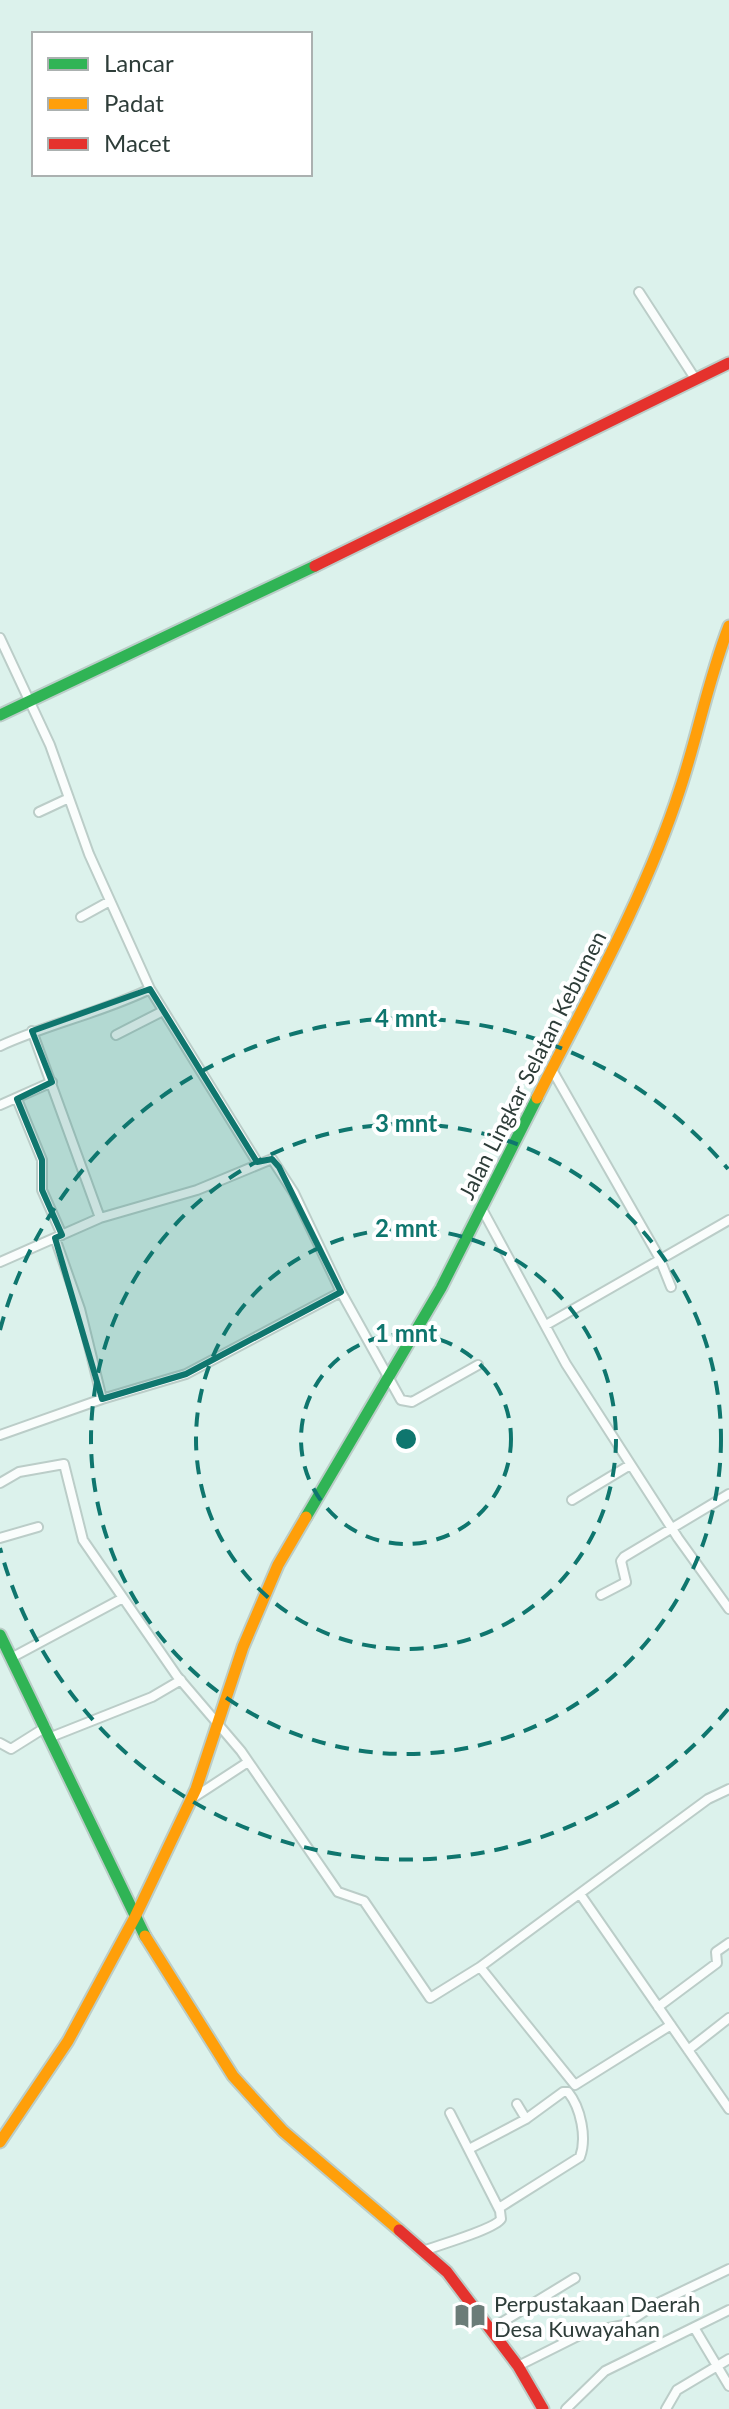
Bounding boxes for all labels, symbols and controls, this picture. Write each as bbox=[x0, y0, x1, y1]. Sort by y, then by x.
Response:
legend bbox=[32, 32, 312, 176]
text: Lancar bbox=[104, 48, 174, 77]
text: Padat bbox=[104, 88, 164, 117]
text: Macet bbox=[104, 128, 171, 157]
street label: Jalan Lingkar Selatan Kebumen bbox=[452, 926, 612, 1204]
text: 4 mnt bbox=[375, 1003, 437, 1032]
text: 3 mnt bbox=[375, 1108, 437, 1137]
text: 2 mnt bbox=[375, 1213, 437, 1242]
text: 1 mnt bbox=[375, 1318, 437, 1347]
centre of rings bbox=[392, 1425, 420, 1453]
place label: Perpustakaan Daerah Desa Kuwayahan bbox=[494, 2290, 700, 2342]
library icon: Perpustakaan Daerah Desa Kuwayahan bbox=[453, 2299, 487, 2333]

